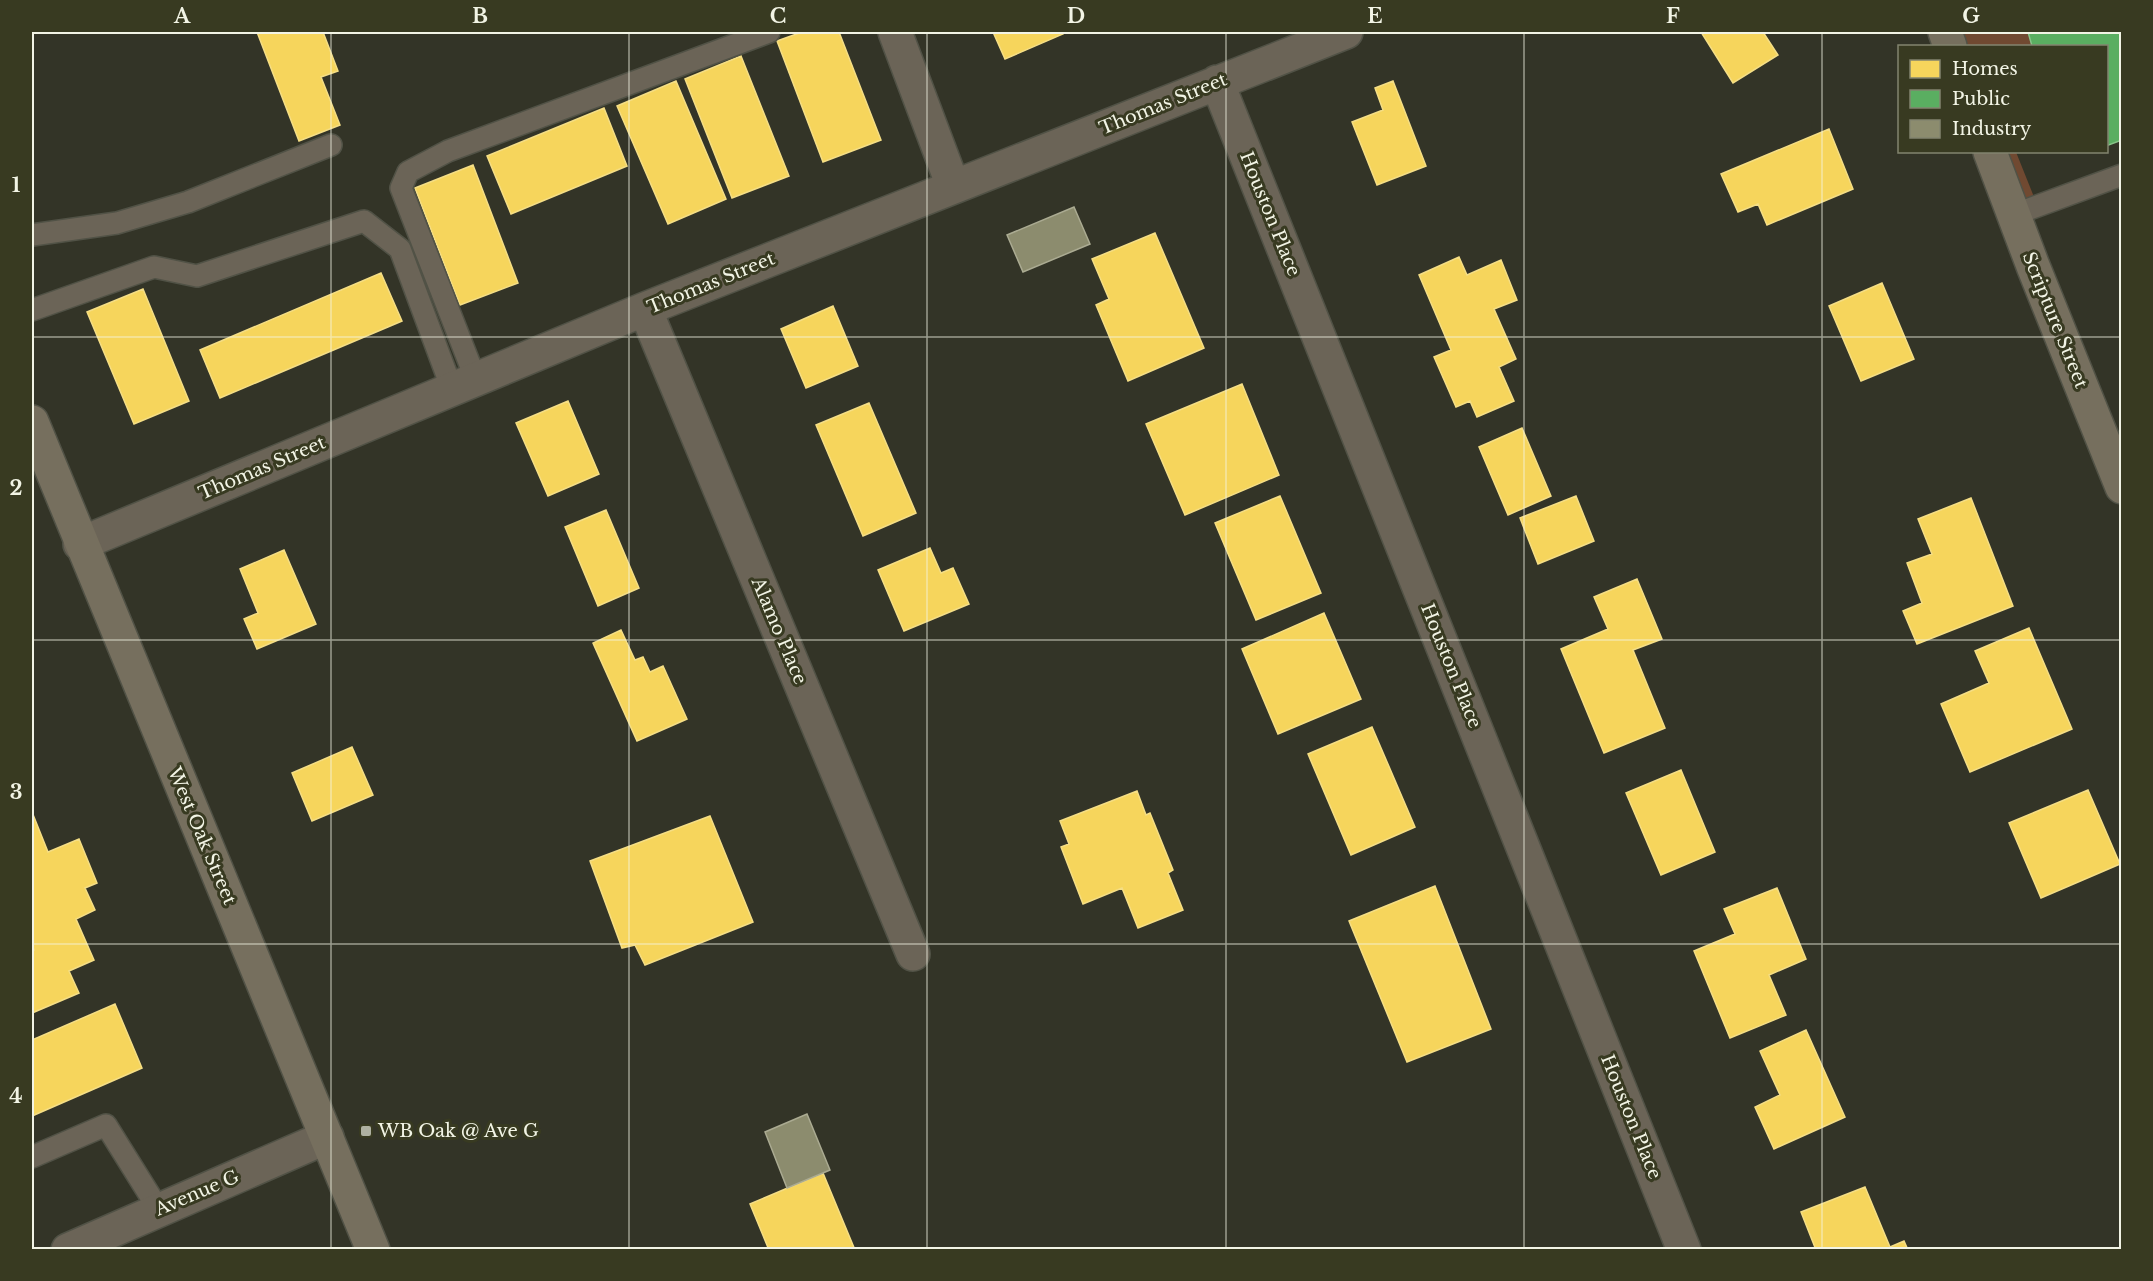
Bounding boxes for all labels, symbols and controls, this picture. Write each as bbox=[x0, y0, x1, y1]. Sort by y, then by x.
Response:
text: A bbox=[173, 4, 191, 28]
text: B bbox=[472, 4, 488, 28]
text: C bbox=[770, 4, 786, 28]
text: D bbox=[1067, 4, 1085, 28]
text: E bbox=[1367, 4, 1383, 28]
text: F bbox=[1666, 4, 1680, 28]
text: G bbox=[1962, 4, 1980, 28]
legend bbox=[1898, 45, 2108, 153]
text: Homes bbox=[1952, 58, 2018, 80]
street label: Thomas Street bbox=[1096, 68, 1230, 140]
text: Public bbox=[1952, 88, 2010, 110]
text: Industry bbox=[1952, 118, 2032, 140]
street label: Houston Place bbox=[1235, 148, 1305, 280]
text: 1 bbox=[12, 173, 21, 197]
street label: Thomas Street bbox=[644, 247, 778, 319]
street label: Scripture Street bbox=[2018, 249, 2092, 392]
street label: Thomas Street bbox=[195, 431, 329, 505]
text: 2 bbox=[9, 476, 23, 500]
street label: Alamo Place bbox=[746, 573, 811, 688]
street label: Houston Place bbox=[1416, 600, 1486, 732]
street label: West Oak Street bbox=[163, 763, 241, 908]
text: 3 bbox=[10, 780, 22, 804]
street label: Houston Place bbox=[1596, 1051, 1666, 1183]
text: 4 bbox=[9, 1084, 23, 1108]
place label: WB Oak @ Ave G bbox=[377, 1120, 539, 1142]
marker: WB Oak @ Ave G bbox=[359, 1124, 373, 1138]
street label: Avenue G bbox=[151, 1165, 243, 1221]

